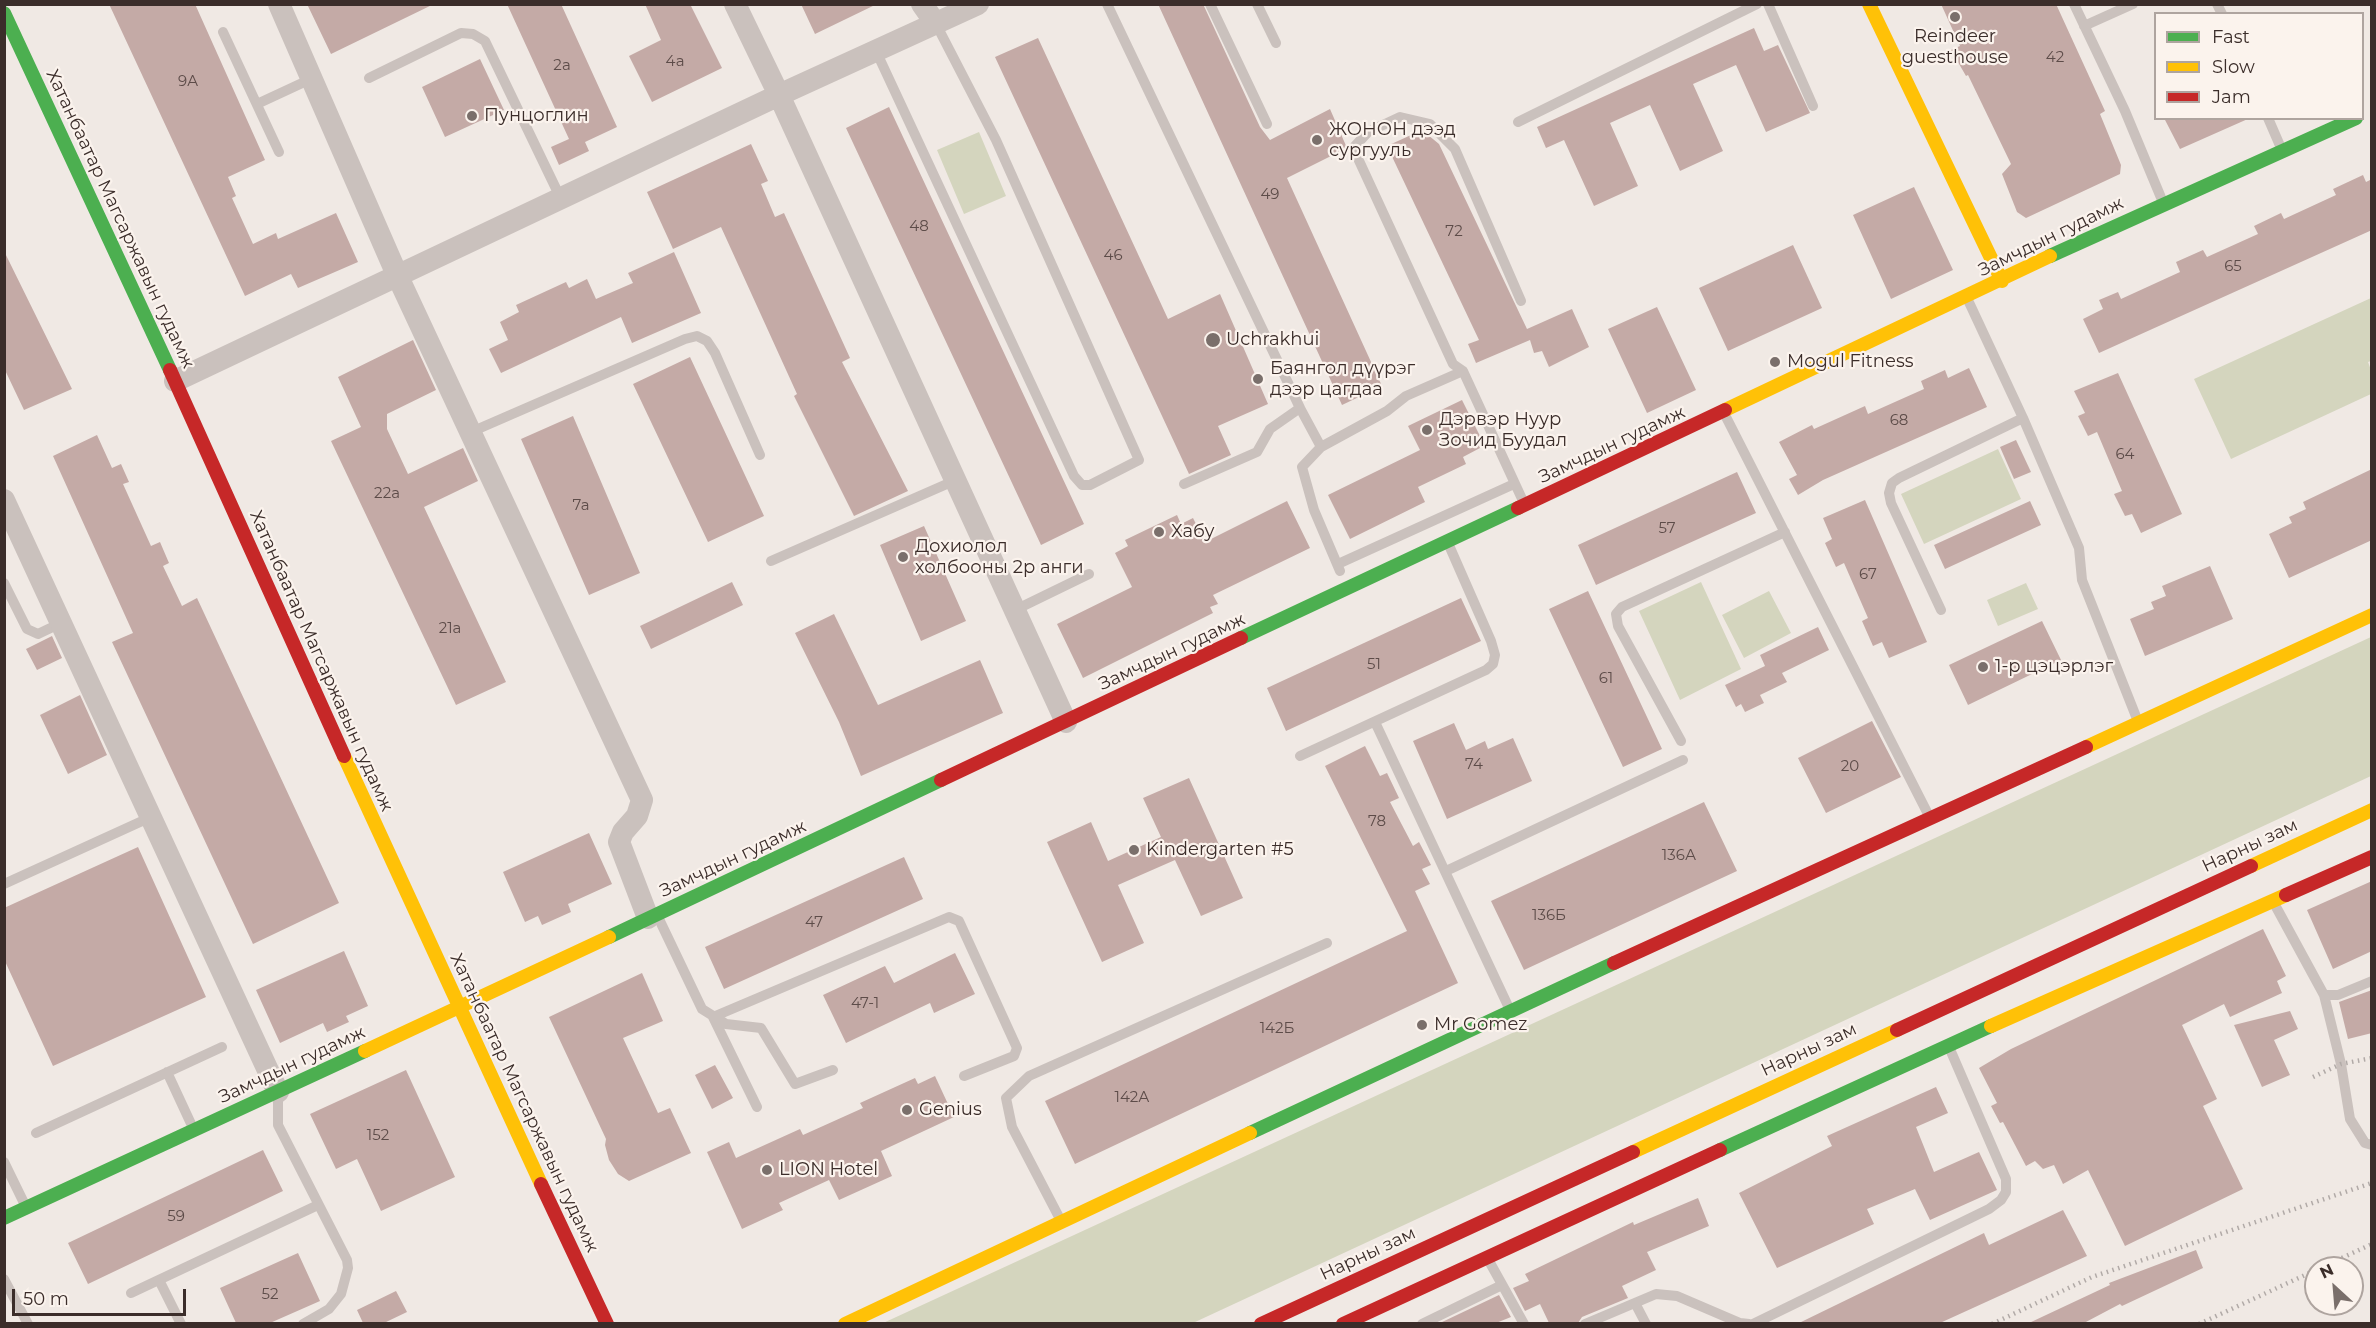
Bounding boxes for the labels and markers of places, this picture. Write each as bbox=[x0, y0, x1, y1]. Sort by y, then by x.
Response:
marker: Reindeer guesthouse bbox=[1948, 10, 1962, 24]
place label: Reindeer guesthouse bbox=[1902, 26, 2008, 68]
place label: Пунцоглин bbox=[484, 105, 589, 127]
marker: Пунцоглин bbox=[465, 109, 479, 123]
place label: ЖОНОН дээд сургууль bbox=[1329, 119, 1456, 162]
marker: ЖОНОН дээд сургууль bbox=[1310, 133, 1324, 147]
place label: Uchrakhui bbox=[1226, 329, 1319, 351]
marker: Uchrakhui bbox=[1204, 331, 1222, 349]
place label: Mogul Fitness bbox=[1787, 351, 1913, 373]
marker: Mogul Fitness bbox=[1768, 355, 1782, 369]
place label: Баянгол дүүрэг дээр цагдаа bbox=[1270, 358, 1415, 400]
marker: Баянгол дүүрэг дээр цагдаа bbox=[1251, 372, 1265, 386]
place label: Дэрвэр Нуур Зочид Буудал bbox=[1439, 409, 1567, 452]
marker: Дэрвэр Нуур Зочид Буудал bbox=[1420, 423, 1434, 437]
place label: Хабу bbox=[1171, 521, 1215, 543]
marker: Хабу bbox=[1152, 525, 1166, 539]
place label: Дохиолол холбооны 2р анги bbox=[915, 536, 1084, 578]
marker: Дохиолол холбооны 2р анги bbox=[896, 550, 910, 564]
place label: 1-р цэцэрлэг bbox=[1995, 656, 2113, 678]
marker: 1-р цэцэрлэг bbox=[1976, 660, 1990, 674]
place label: Kindergarten #5 bbox=[1146, 839, 1294, 861]
marker: Kindergarten #5 bbox=[1127, 843, 1141, 857]
place label: Mr Gomez bbox=[1434, 1014, 1527, 1036]
marker: Mr Gomez bbox=[1415, 1018, 1429, 1032]
place label: Genius bbox=[919, 1099, 982, 1121]
marker: Genius bbox=[900, 1103, 914, 1117]
place label: LION Hotel bbox=[779, 1159, 878, 1181]
marker: LION Hotel bbox=[760, 1163, 774, 1177]

